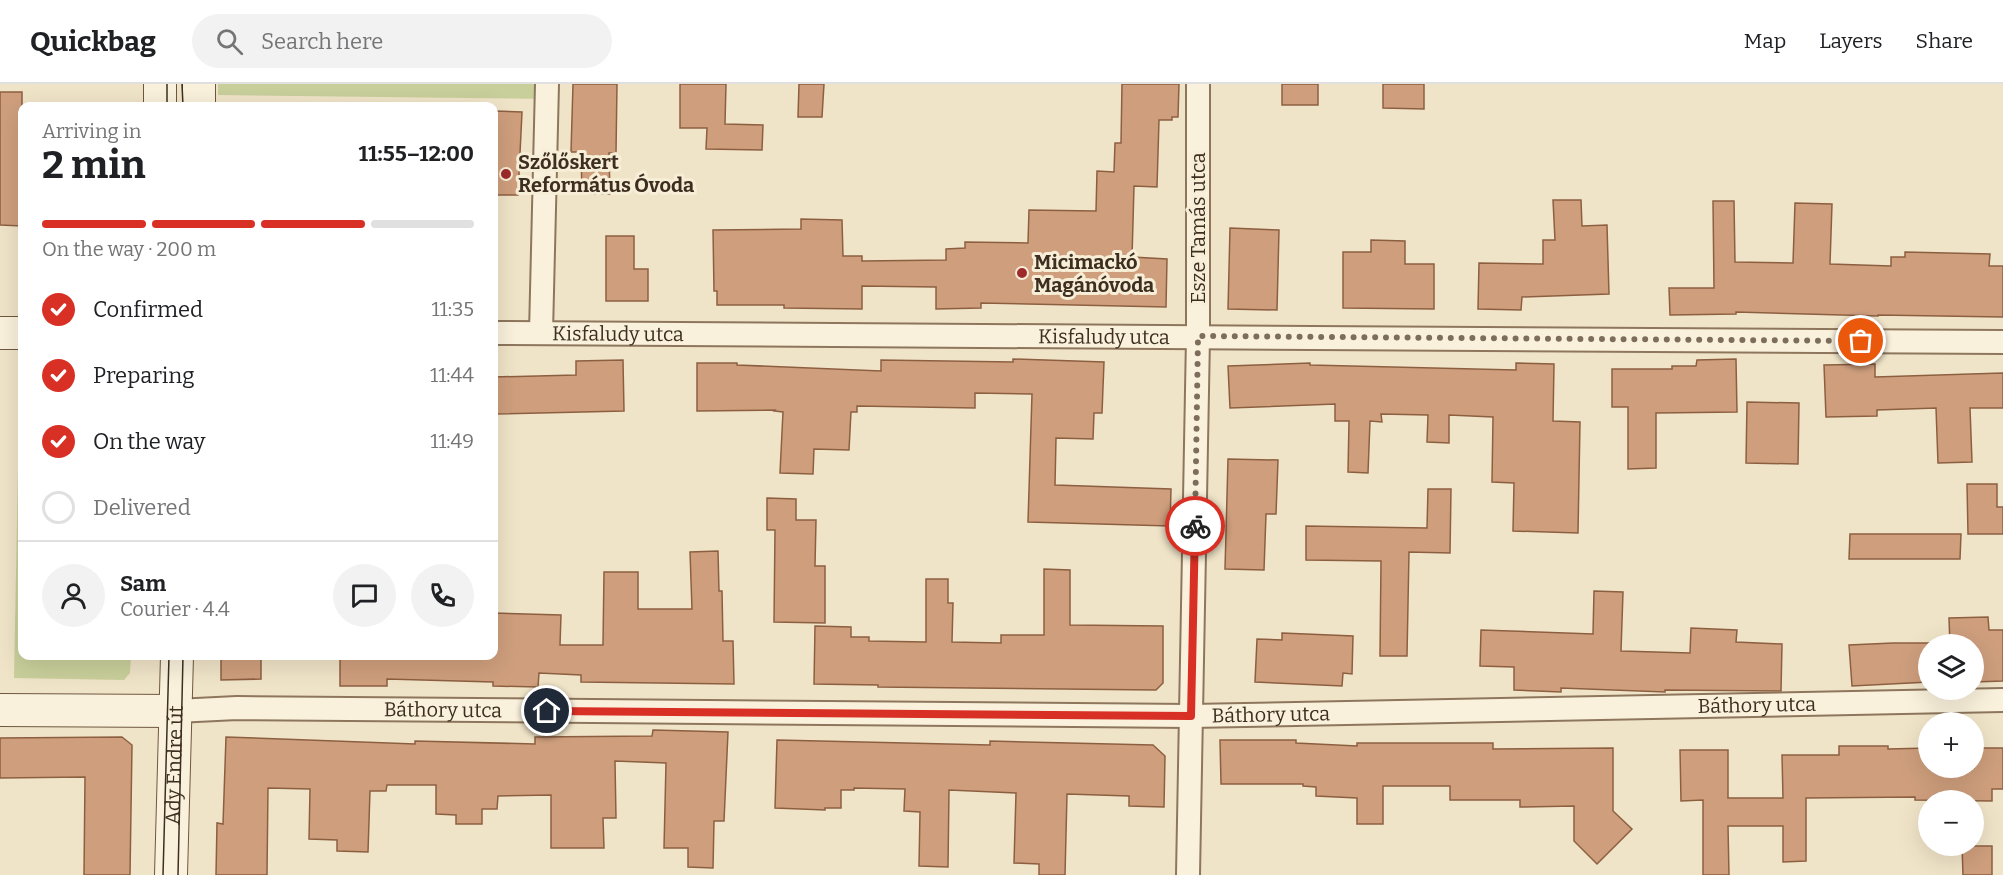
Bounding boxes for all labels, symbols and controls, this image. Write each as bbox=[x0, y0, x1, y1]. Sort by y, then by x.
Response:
search box bbox=[192, 14, 612, 68]
text: Quickbag bbox=[30, 25, 156, 58]
icon: search bbox=[213, 25, 246, 58]
text: Search here bbox=[261, 28, 383, 55]
text: Map bbox=[1744, 28, 1786, 54]
text: Layers bbox=[1819, 28, 1883, 54]
text: Share bbox=[1916, 28, 1973, 54]
text: Arriving in bbox=[42, 119, 141, 143]
text: 11:55–12:00 bbox=[359, 140, 474, 167]
text: 2 min bbox=[42, 142, 146, 188]
place label: Szőlőskert Református Óvoda bbox=[518, 150, 694, 197]
street label: Esze Tamás utca bbox=[1186, 152, 1210, 304]
marker: Szőlőskert Református Óvoda bbox=[499, 167, 513, 181]
text: On the way · 200 m bbox=[42, 237, 216, 261]
place label: Micimackó Magánóvoda bbox=[1034, 250, 1154, 297]
marker: Micimackó Magánóvoda bbox=[1015, 266, 1029, 280]
icon: check bbox=[42, 293, 75, 326]
text: Confirmed bbox=[93, 296, 203, 323]
text: 11:35 bbox=[431, 297, 474, 321]
pin bbox=[1835, 315, 1886, 366]
street label: Kisfaludy utca bbox=[552, 321, 684, 346]
street label: Kisfaludy utca bbox=[1038, 324, 1170, 349]
icon: bag bbox=[1844, 324, 1877, 357]
icon: check bbox=[42, 359, 75, 392]
text: Preparing bbox=[93, 362, 195, 389]
text: 11:44 bbox=[430, 363, 474, 387]
icon: check bbox=[42, 425, 75, 458]
text: On the way bbox=[93, 428, 205, 455]
text: 11:49 bbox=[430, 429, 474, 453]
text: Delivered bbox=[93, 494, 191, 521]
courier bbox=[1165, 496, 1225, 556]
icon: bike bbox=[1179, 510, 1212, 543]
button: person bbox=[42, 564, 105, 627]
button: chat bbox=[333, 564, 396, 627]
button: phone bbox=[411, 564, 474, 627]
text: Sam bbox=[120, 570, 166, 597]
text: Courier · 4.4 bbox=[120, 597, 230, 621]
map controls bbox=[1918, 634, 1984, 856]
button: layers bbox=[1918, 634, 1984, 700]
pin bbox=[521, 685, 572, 736]
street label: Báthory utca bbox=[1697, 692, 1816, 718]
icon: home bbox=[530, 694, 563, 727]
street label: Báthory utca bbox=[384, 697, 502, 722]
street label: Báthory utca bbox=[1211, 701, 1330, 728]
street label: Ady Endre út bbox=[160, 705, 188, 825]
button: + bbox=[1918, 712, 1984, 778]
button: − bbox=[1918, 790, 1984, 856]

